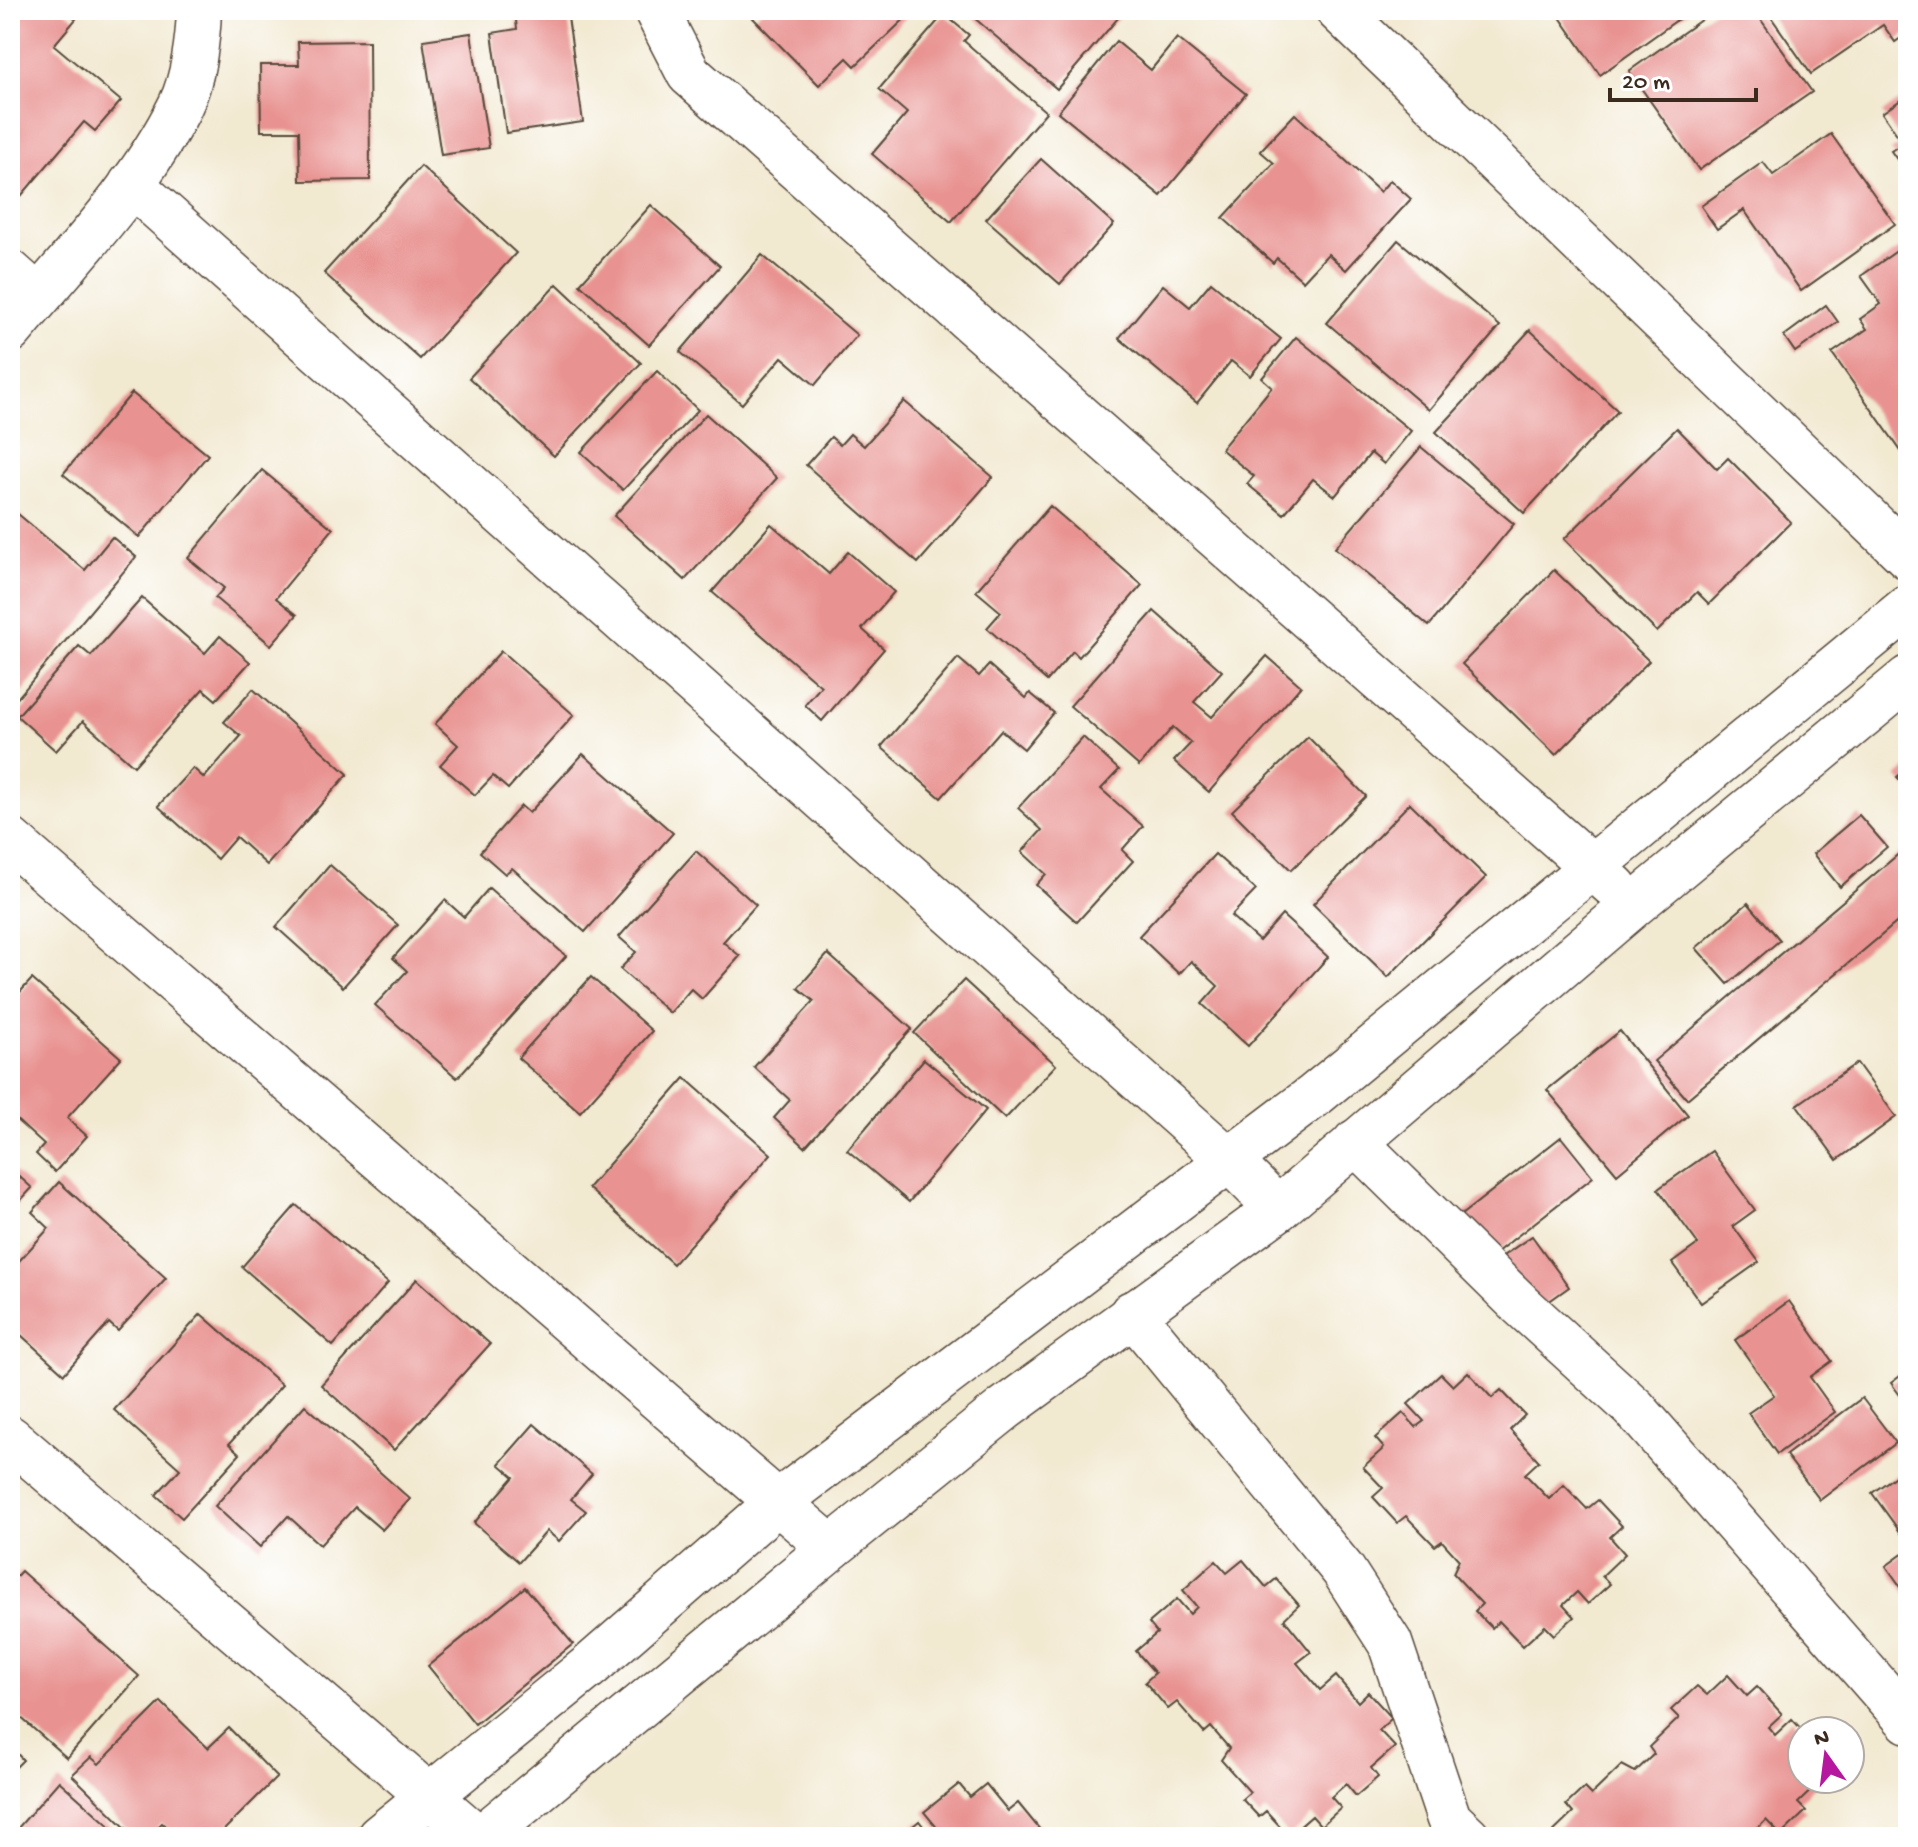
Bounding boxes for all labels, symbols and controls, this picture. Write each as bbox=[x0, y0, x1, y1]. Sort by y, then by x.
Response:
scale bar bbox=[1610, 52, 1756, 102]
text: 20 m bbox=[1622, 69, 1670, 98]
north arrow bbox=[1786, 1715, 1866, 1795]
text: N bbox=[1812, 1725, 1832, 1754]

